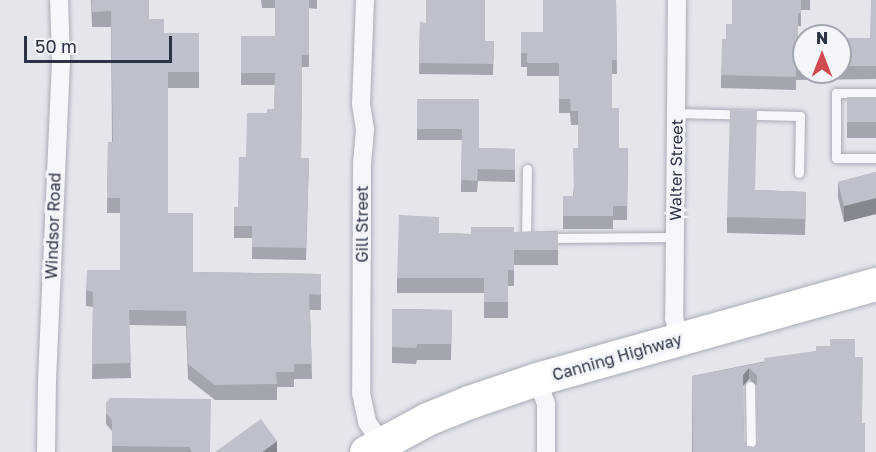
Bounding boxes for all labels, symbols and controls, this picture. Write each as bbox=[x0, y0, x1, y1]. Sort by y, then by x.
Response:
scale bar bbox=[27, 24, 176, 62]
north arrow bbox=[792, 24, 852, 84]
text: N bbox=[816, 28, 828, 48]
text: 50 m bbox=[35, 35, 77, 57]
street label: Walter Street bbox=[666, 119, 686, 221]
street label: Windsor Road bbox=[42, 172, 64, 280]
street label: Gill Street bbox=[352, 185, 372, 263]
street label: Canning Highway bbox=[550, 329, 684, 385]

